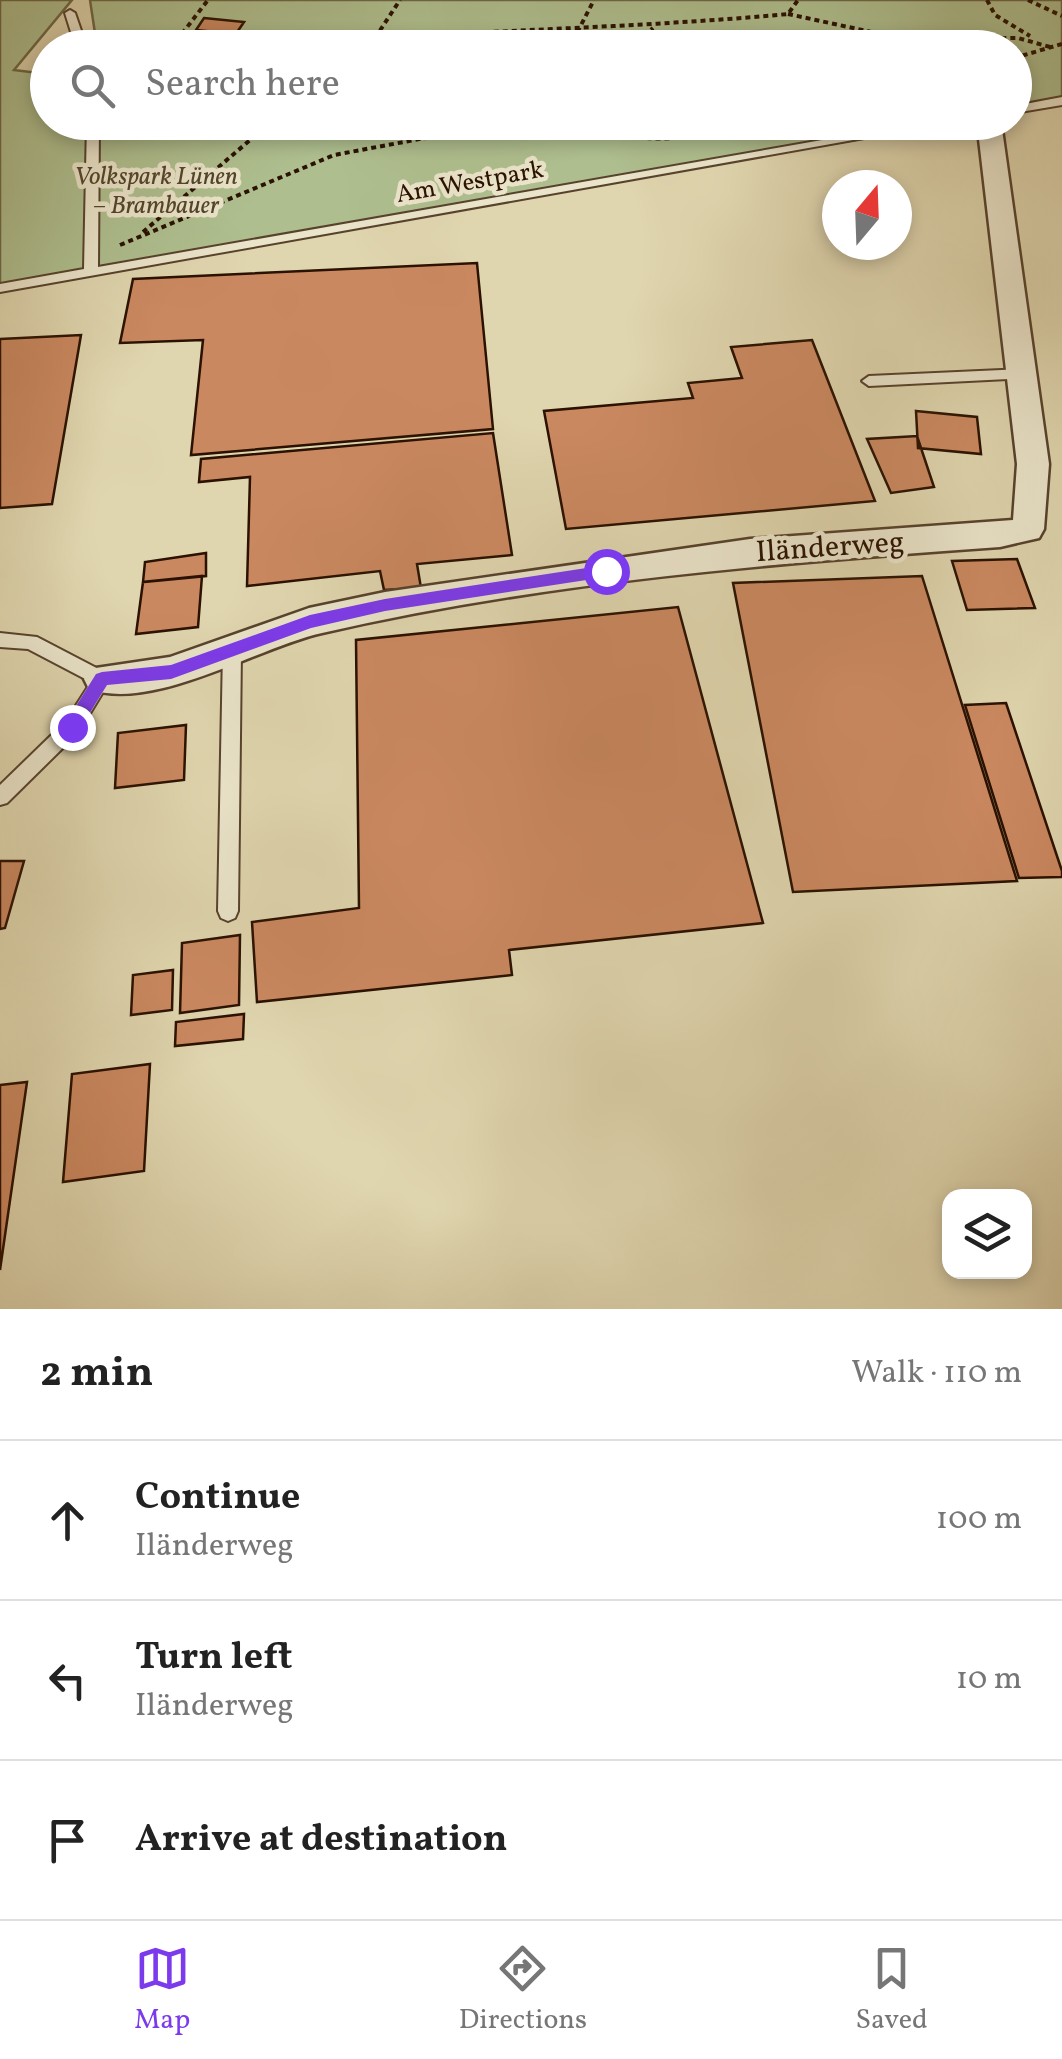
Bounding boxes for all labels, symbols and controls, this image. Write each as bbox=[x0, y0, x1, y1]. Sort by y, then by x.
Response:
search box bbox=[30, 30, 1032, 140]
icon: search bbox=[65, 58, 120, 113]
text: Search here bbox=[145, 59, 340, 112]
street label: Am Westpark bbox=[393, 153, 547, 213]
park label: Volkspark Lünen – Brambauer bbox=[74, 160, 238, 224]
north arrow bbox=[822, 170, 912, 260]
street label: Iländerweg bbox=[754, 522, 906, 574]
route start bbox=[584, 549, 630, 595]
route end bbox=[50, 705, 96, 751]
map controls bbox=[942, 1189, 1032, 1279]
button: layers bbox=[942, 1189, 1032, 1279]
text: 2 min bbox=[40, 1345, 153, 1404]
text: Walk · 110 m bbox=[851, 1352, 1022, 1396]
text: Continue bbox=[135, 1472, 300, 1525]
icon: ahead bbox=[40, 1493, 95, 1548]
text: 100 m bbox=[936, 1498, 1022, 1542]
text: Iländerweg bbox=[135, 1525, 294, 1569]
text: Turn left bbox=[135, 1632, 292, 1685]
icon: left bbox=[40, 1653, 95, 1708]
text: 10 m bbox=[956, 1658, 1022, 1702]
text: Iländerweg bbox=[135, 1685, 294, 1729]
icon: arrive bbox=[40, 1813, 95, 1868]
text: Arrive at destination bbox=[135, 1814, 508, 1867]
tab: Map bbox=[134, 1941, 190, 2040]
tab: Directions bbox=[459, 1941, 587, 2040]
tab: Saved bbox=[856, 1941, 928, 2040]

